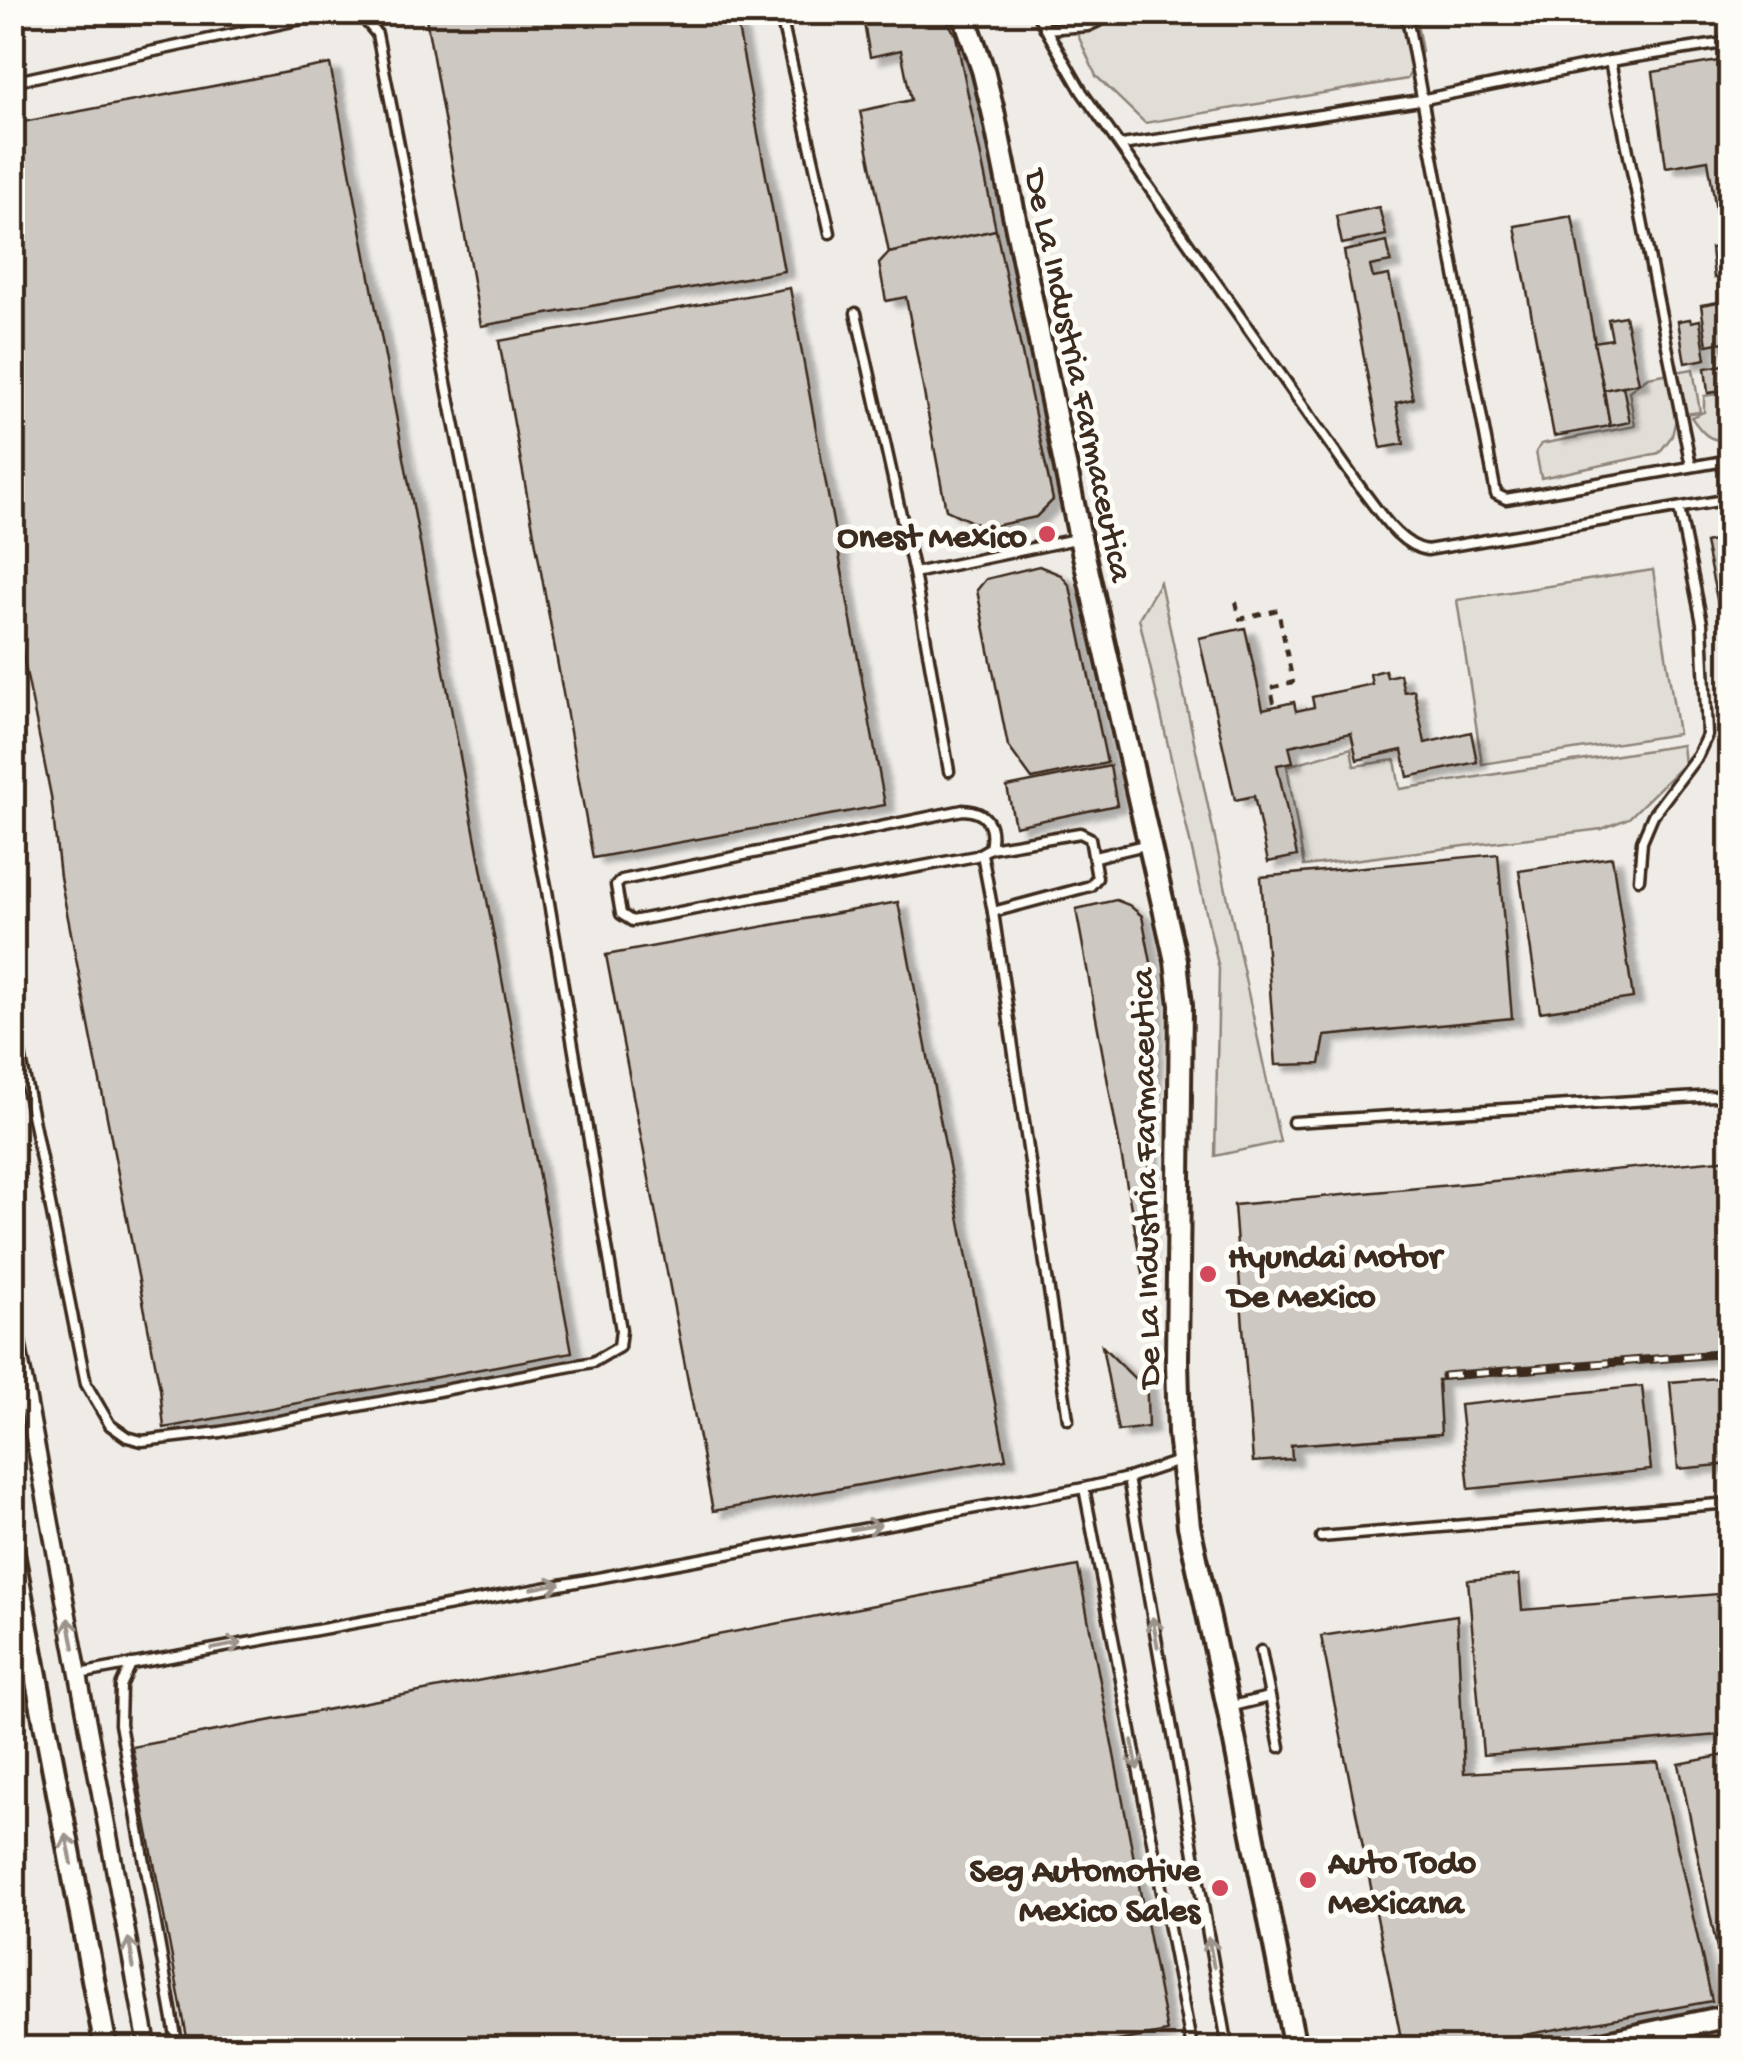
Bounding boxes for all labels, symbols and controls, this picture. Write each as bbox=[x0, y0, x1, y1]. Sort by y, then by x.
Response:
street label: De La Industria Farmaceutica bbox=[1011, 164, 1140, 587]
place label: Onest Mexico bbox=[837, 519, 1027, 560]
marker: Onest Mexico bbox=[1036, 523, 1058, 545]
street label: De La Industria Farmaceutica bbox=[1124, 966, 1173, 1390]
place label: Hyundai Motor De Mexico bbox=[1225, 1239, 1445, 1320]
marker: Hyundai Motor De Mexico bbox=[1197, 1263, 1219, 1285]
one-way arrow bbox=[849, 1517, 881, 1536]
one-way arrow bbox=[529, 1576, 562, 1595]
one-way arrow bbox=[1145, 1617, 1164, 1649]
one-way arrow bbox=[61, 1618, 80, 1650]
one-way arrow bbox=[210, 1636, 243, 1655]
one-way arrow bbox=[1127, 1739, 1146, 1771]
one-way arrow bbox=[59, 1834, 78, 1866]
place label: Auto Todo Mexicana bbox=[1327, 1845, 1476, 1926]
place label: Seg Automotive Mexico Sales bbox=[970, 1853, 1202, 1934]
marker: Auto Todo Mexicana bbox=[1297, 1869, 1319, 1891]
marker: Seg Automotive Mexico Sales bbox=[1209, 1877, 1231, 1899]
one-way arrow bbox=[121, 1937, 140, 1969]
one-way arrow bbox=[1201, 1937, 1220, 1969]

